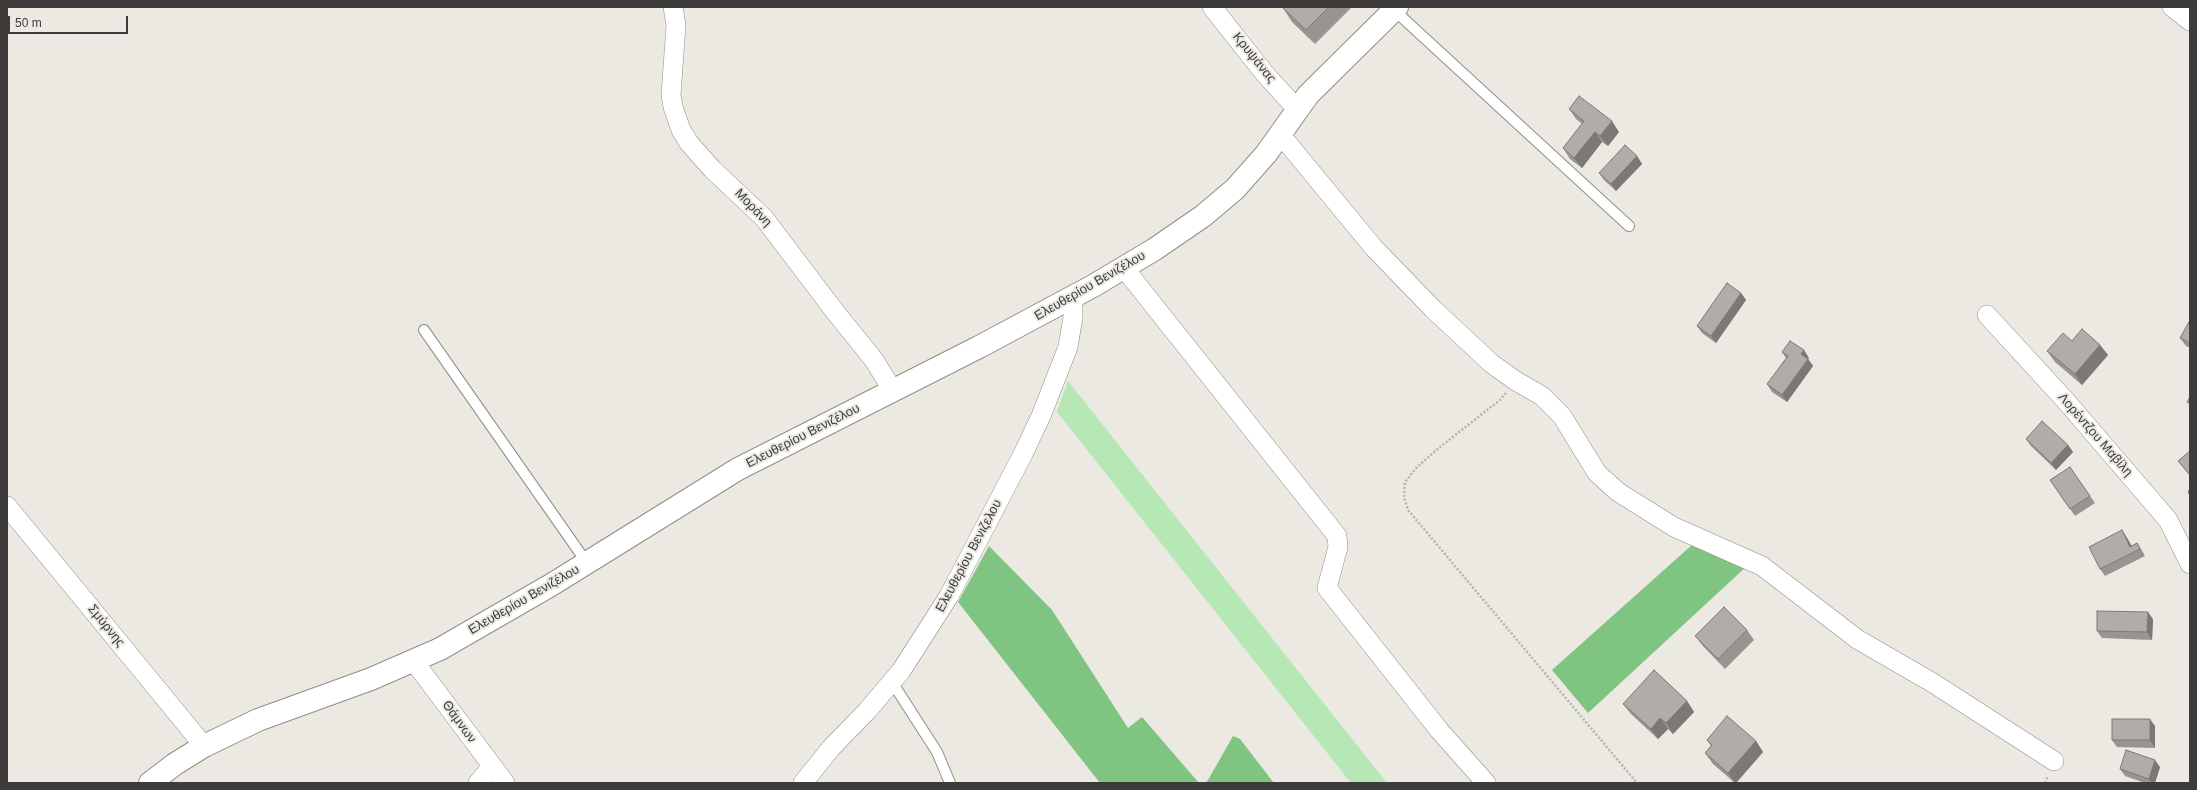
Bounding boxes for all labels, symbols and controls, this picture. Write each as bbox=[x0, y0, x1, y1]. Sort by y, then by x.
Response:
scale bar bbox=[10, 8, 130, 34]
text: 50 m bbox=[15, 16, 42, 30]
street label: Κρυψάνας bbox=[1229, 30, 1279, 86]
street label: Μοράνη bbox=[731, 186, 775, 230]
street label: Ελευθερίου Βενιζέλου bbox=[1032, 248, 1148, 324]
street label: Λορέντζου Μαβίλη bbox=[2054, 390, 2136, 480]
street label: Ελευθερίου Βενιζέλου bbox=[744, 401, 862, 471]
street label: Ελευθερίου Βενιζελου bbox=[933, 497, 1005, 615]
street label: Ελευθερίου Βενιζέλου bbox=[466, 562, 582, 638]
street label: Σμύρνης bbox=[84, 602, 128, 650]
street label: Θάμνων bbox=[439, 698, 479, 746]

